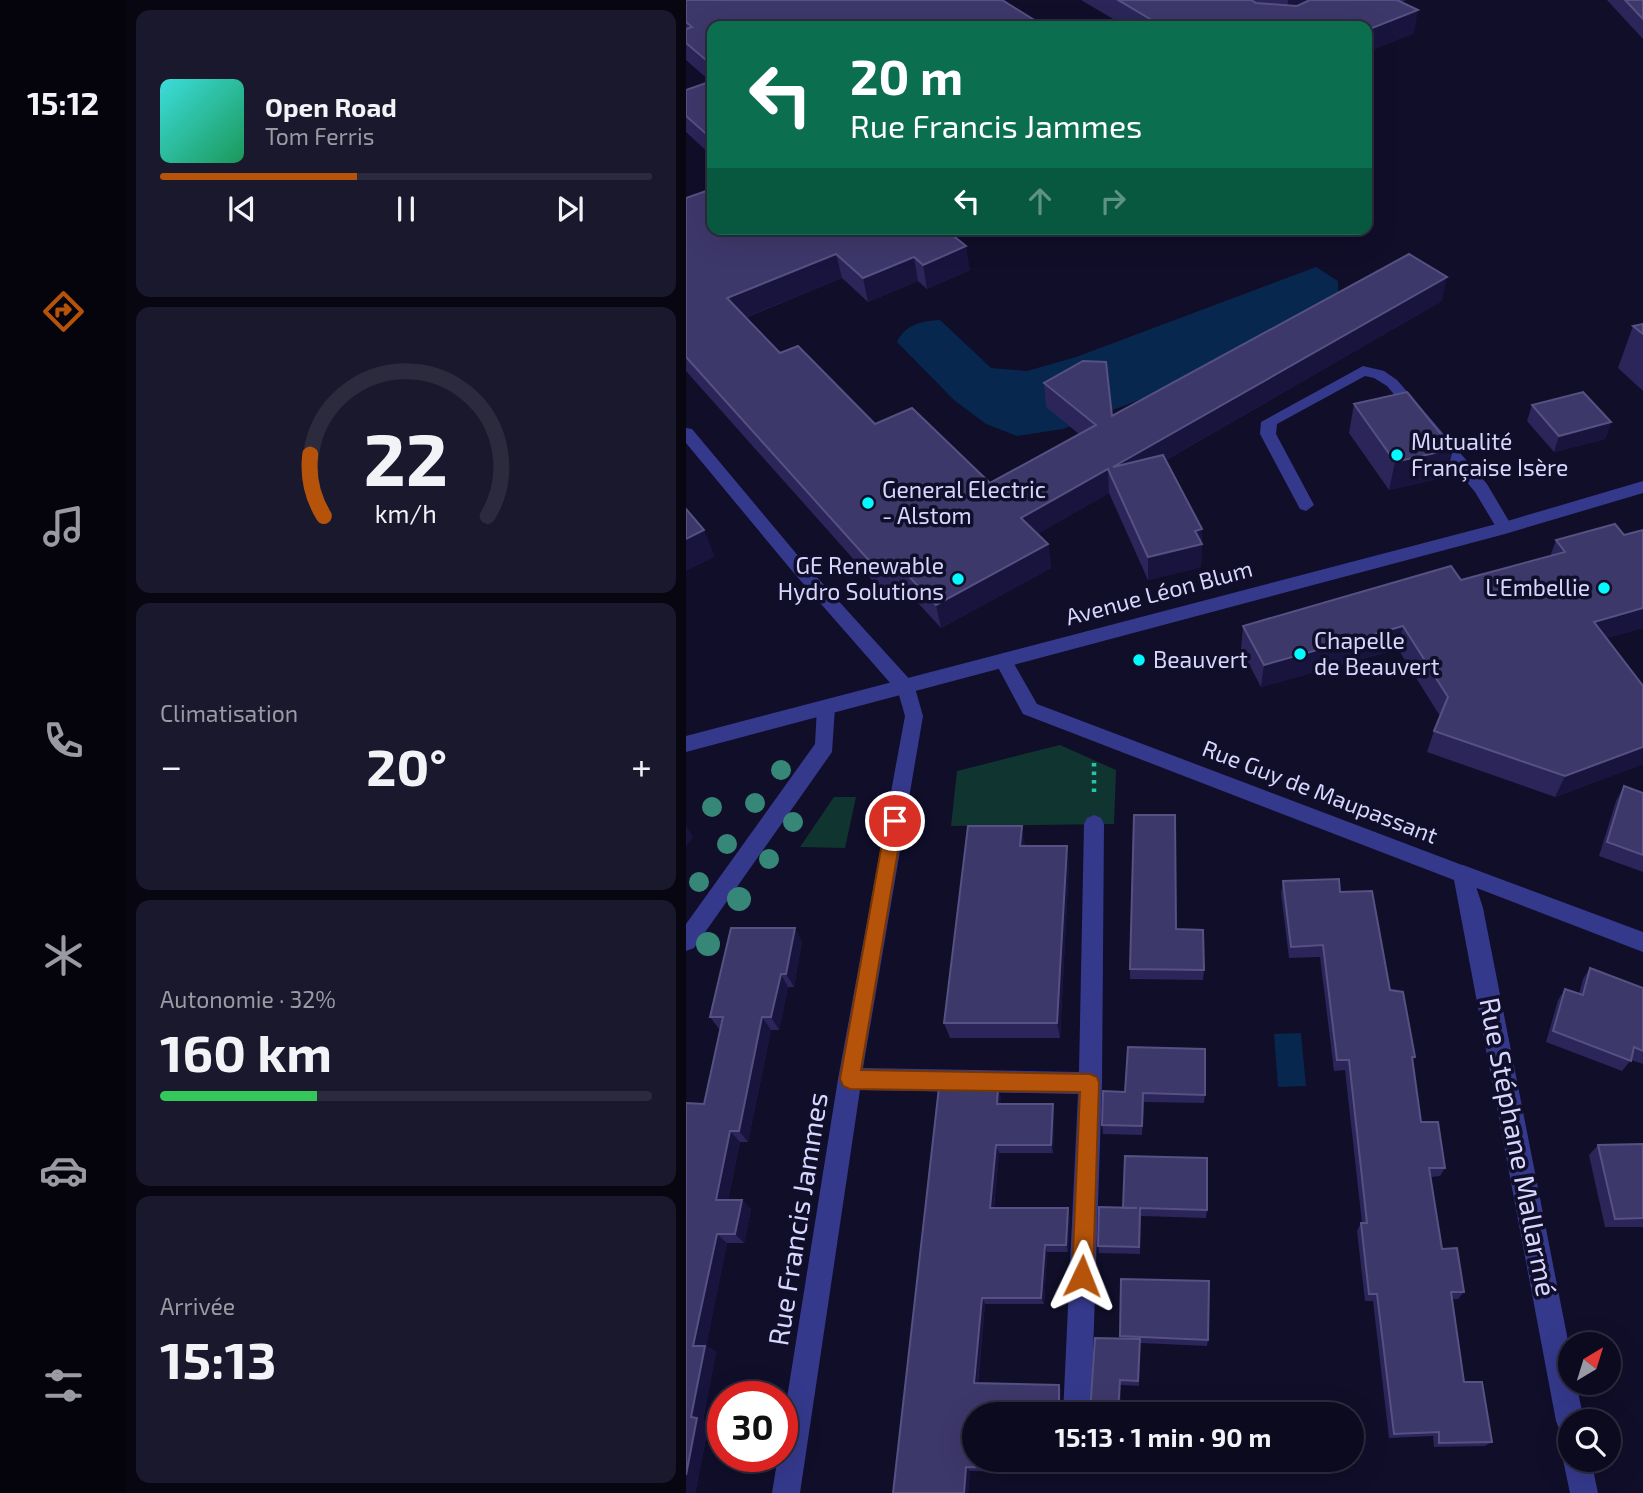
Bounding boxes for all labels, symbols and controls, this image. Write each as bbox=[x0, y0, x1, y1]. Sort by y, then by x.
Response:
text: 20 m bbox=[850, 46, 963, 105]
icon: left bbox=[735, 49, 826, 140]
text: 15:12 bbox=[27, 83, 99, 121]
text: Open Road bbox=[265, 91, 397, 122]
text: Rue Francis Jammes bbox=[850, 106, 1142, 144]
text: Tom Ferris bbox=[265, 122, 374, 150]
icon: left bbox=[948, 182, 986, 220]
icon: ahead bbox=[1021, 182, 1059, 220]
icon: right bbox=[1094, 182, 1132, 220]
icon: previous bbox=[223, 190, 261, 228]
icon: pause bbox=[387, 190, 425, 228]
icon: next bbox=[551, 190, 589, 228]
icon: directions bbox=[39, 287, 88, 336]
text: 22 bbox=[364, 413, 448, 501]
place label: Mutualité Française Isère bbox=[1411, 427, 1568, 482]
marker: Mutualité Française Isère bbox=[1389, 447, 1405, 463]
place label: General Electric - Alstom bbox=[882, 475, 1046, 529]
marker: General Electric - Alstom bbox=[860, 495, 876, 511]
text: km/h bbox=[375, 498, 437, 528]
icon: music bbox=[39, 502, 88, 551]
place label: GE Renewable Hydro Solutions bbox=[778, 551, 944, 605]
street label: Avenue Léon Blum bbox=[1062, 554, 1255, 630]
marker: GE Renewable Hydro Solutions bbox=[950, 571, 966, 587]
place label: L'Embellie bbox=[1485, 573, 1590, 601]
marker: L'Embellie bbox=[1596, 580, 1612, 596]
place label: Chapelle de Beauvert bbox=[1314, 626, 1440, 680]
place label: Beauvert bbox=[1153, 645, 1248, 673]
marker: Chapelle de Beauvert bbox=[1292, 646, 1308, 662]
marker: Beauvert bbox=[1131, 652, 1147, 668]
text: Climatisation bbox=[160, 699, 298, 727]
icon: phone bbox=[39, 716, 88, 765]
street label: Rue Guy de Maupassant bbox=[1199, 733, 1442, 849]
text: 20° bbox=[366, 734, 447, 796]
text: − bbox=[160, 742, 182, 788]
text: + bbox=[631, 742, 652, 788]
pin bbox=[865, 791, 925, 851]
icon: arrive bbox=[876, 802, 914, 840]
icon: climate bbox=[39, 931, 88, 980]
text: Autonomie · 32% bbox=[160, 985, 336, 1013]
street label: Rue Stéphane Mallarmé bbox=[1473, 994, 1565, 1299]
text: 160 km bbox=[160, 1020, 332, 1082]
street label: Rue Francis Jammes bbox=[760, 1090, 834, 1348]
icon: car bbox=[39, 1146, 88, 1195]
position arrow bbox=[1045, 1239, 1119, 1313]
text: Arrivée bbox=[160, 1292, 235, 1320]
text: 15:13 bbox=[160, 1327, 276, 1389]
north arrow bbox=[1558, 1332, 1620, 1395]
map controls bbox=[1558, 1332, 1621, 1472]
icon: filters bbox=[39, 1361, 88, 1410]
speed limit sign: 30 bbox=[707, 1381, 798, 1472]
button: search bbox=[1558, 1409, 1621, 1472]
text: 15:13 · 1 min · 90 m bbox=[1055, 1421, 1271, 1452]

